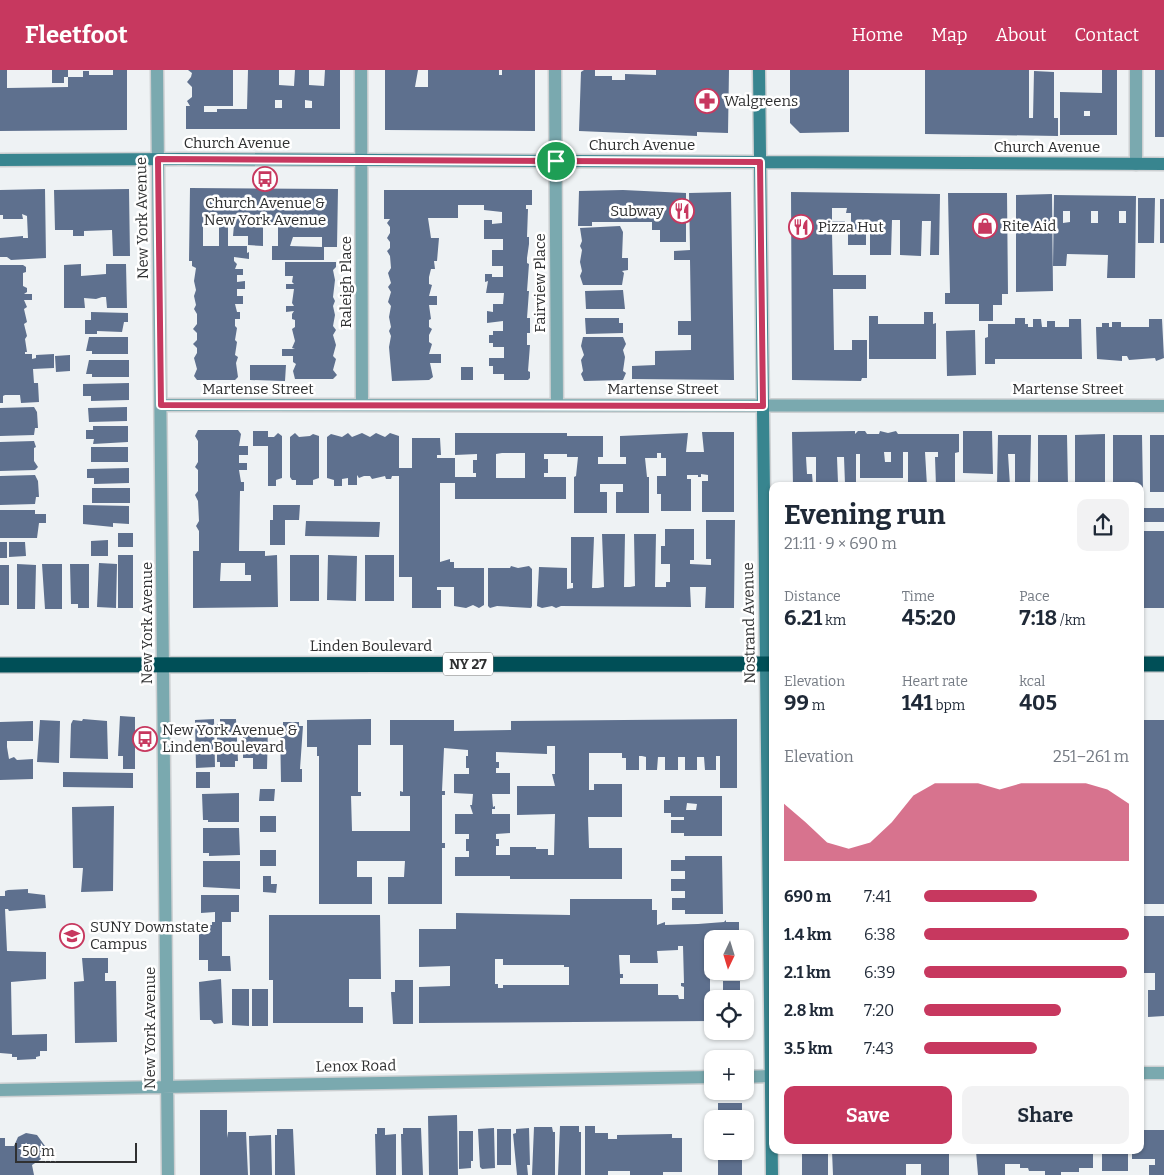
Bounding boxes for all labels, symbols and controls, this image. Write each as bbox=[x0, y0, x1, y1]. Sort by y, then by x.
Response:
text: Fleetfoot bbox=[25, 21, 128, 49]
text: Home bbox=[852, 24, 903, 46]
text: Map bbox=[931, 24, 967, 46]
text: About bbox=[995, 24, 1046, 46]
text: Contact bbox=[1074, 24, 1139, 46]
pharmacy icon: Walgreens bbox=[694, 88, 720, 114]
place label: Walgreens bbox=[724, 92, 798, 110]
street label: Church Avenue bbox=[184, 134, 290, 152]
street label: Church Avenue bbox=[589, 136, 695, 154]
street label: Church Avenue bbox=[994, 138, 1100, 156]
pin bbox=[535, 140, 577, 182]
icon: arrive bbox=[542, 147, 570, 175]
street label: New York Avenue bbox=[132, 157, 152, 279]
bus stop icon: Church Avenue & New York Avenue bbox=[252, 166, 278, 192]
place label: Church Avenue & New York Avenue bbox=[204, 194, 326, 229]
restaurant icon: Subway bbox=[669, 198, 695, 224]
place label: Subway bbox=[610, 202, 664, 220]
shop icon: Rite Aid bbox=[972, 213, 998, 239]
restaurant icon: Pizza Hut bbox=[788, 214, 814, 240]
place label: Rite Aid bbox=[1002, 217, 1056, 235]
place label: Pizza Hut bbox=[818, 218, 884, 236]
street label: Fairview Place bbox=[531, 233, 549, 333]
street label: Raleigh Place bbox=[337, 236, 355, 328]
street label: Martense Street bbox=[202, 380, 314, 398]
street label: Martense Street bbox=[607, 380, 719, 398]
street label: Martense Street bbox=[1012, 380, 1124, 398]
text: Evening run bbox=[784, 498, 945, 531]
button: share bbox=[1077, 499, 1129, 551]
text: 21:11 · 9 × 690 m bbox=[784, 534, 897, 553]
street label: New York Avenue bbox=[138, 562, 156, 684]
street label: Nostrand Avenue bbox=[739, 562, 759, 684]
text: Distance bbox=[784, 588, 841, 605]
text: Time bbox=[902, 588, 935, 605]
text: Pace bbox=[1019, 588, 1050, 605]
text: 6.21 bbox=[784, 605, 822, 631]
text: 45:20 bbox=[902, 605, 956, 631]
text: 7:18 bbox=[1019, 605, 1057, 631]
text: km bbox=[822, 612, 846, 629]
text: /km bbox=[1057, 612, 1086, 629]
street label: Linden Boulevard bbox=[310, 637, 432, 655]
road number: NY 27 bbox=[443, 652, 493, 676]
text: Elevation bbox=[784, 673, 845, 690]
text: Heart rate bbox=[902, 673, 968, 690]
text: kcal bbox=[1019, 673, 1045, 690]
text: 99 bbox=[784, 690, 809, 716]
text: 141 bbox=[902, 690, 933, 716]
text: 405 bbox=[1019, 690, 1057, 716]
text: m bbox=[809, 697, 825, 714]
text: bpm bbox=[933, 697, 965, 714]
place label: New York Avenue & Linden Boulevard bbox=[162, 721, 298, 756]
bus stop icon: New York Avenue & Linden Boulevard bbox=[132, 726, 158, 752]
text: Elevation bbox=[784, 747, 854, 766]
text: 251–261 m bbox=[1053, 747, 1129, 766]
text: 690 m bbox=[784, 887, 831, 906]
text: 7:41 bbox=[864, 887, 891, 906]
place label: SUNY Downstate Campus bbox=[90, 918, 209, 953]
school or university icon: SUNY Downstate Campus bbox=[59, 923, 85, 949]
text: 1.4 km bbox=[784, 925, 832, 944]
text: 6:38 bbox=[864, 925, 896, 944]
north arrow bbox=[704, 930, 754, 980]
map controls bbox=[704, 930, 754, 1160]
text: 2.1 km bbox=[784, 963, 831, 982]
text: 6:39 bbox=[864, 963, 895, 982]
street label: New York Avenue bbox=[141, 967, 159, 1089]
button: locate bbox=[704, 990, 754, 1040]
text: 2.8 km bbox=[784, 1001, 834, 1020]
text: 7:20 bbox=[864, 1001, 894, 1020]
text: 3.5 km bbox=[784, 1039, 833, 1058]
text: 7:43 bbox=[864, 1039, 894, 1058]
button: + bbox=[704, 1050, 754, 1100]
street label: Lenox Road bbox=[316, 1056, 396, 1076]
button: Save bbox=[784, 1086, 952, 1144]
button: Share bbox=[962, 1086, 1129, 1144]
button: − bbox=[704, 1110, 754, 1160]
scale bar bbox=[15, 1140, 138, 1163]
text: 50 m bbox=[22, 1143, 55, 1160]

